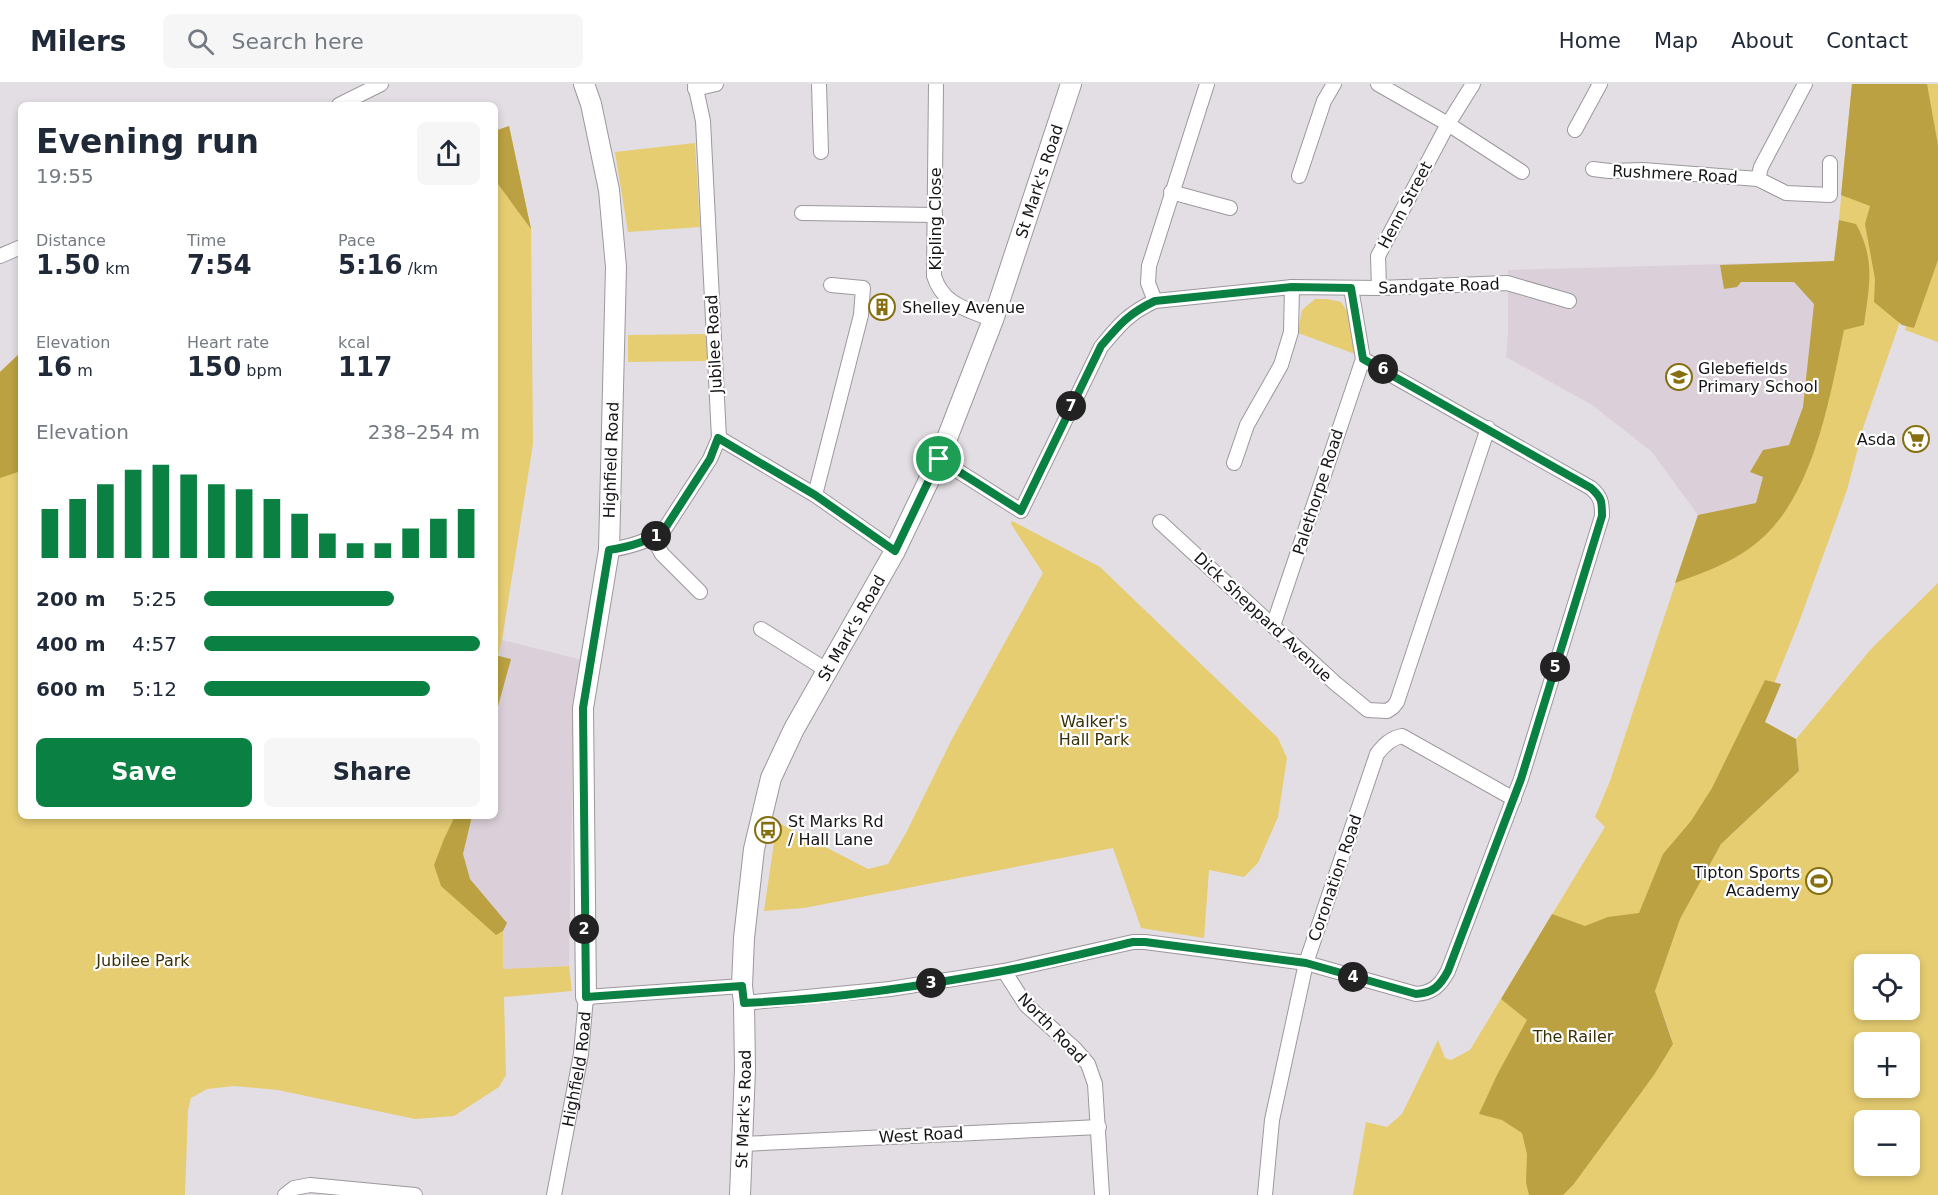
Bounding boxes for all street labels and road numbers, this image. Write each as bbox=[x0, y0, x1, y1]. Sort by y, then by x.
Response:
street label: St Mark's Road bbox=[1011, 122, 1067, 241]
street label: Henn Street bbox=[1374, 158, 1436, 252]
street label: Rushmere Road bbox=[1612, 161, 1738, 187]
street label: Kipling Close bbox=[926, 168, 945, 270]
street label: Sandgate Road bbox=[1378, 274, 1500, 298]
street label: Jubilee Road bbox=[702, 294, 726, 395]
street label: Highfield Road bbox=[599, 401, 623, 519]
street label: Palethorpe Road bbox=[1289, 427, 1347, 557]
street label: Dick Sheppard Avenue bbox=[1190, 548, 1336, 686]
street label: St Mark's Road bbox=[814, 572, 889, 685]
street label: Coronation Road bbox=[1304, 812, 1366, 944]
street label: North Road bbox=[1014, 989, 1090, 1067]
street label: Highfield Road bbox=[558, 1011, 594, 1128]
street label: St Mark's Road bbox=[732, 1049, 755, 1169]
street label: West Road bbox=[878, 1123, 964, 1147]

